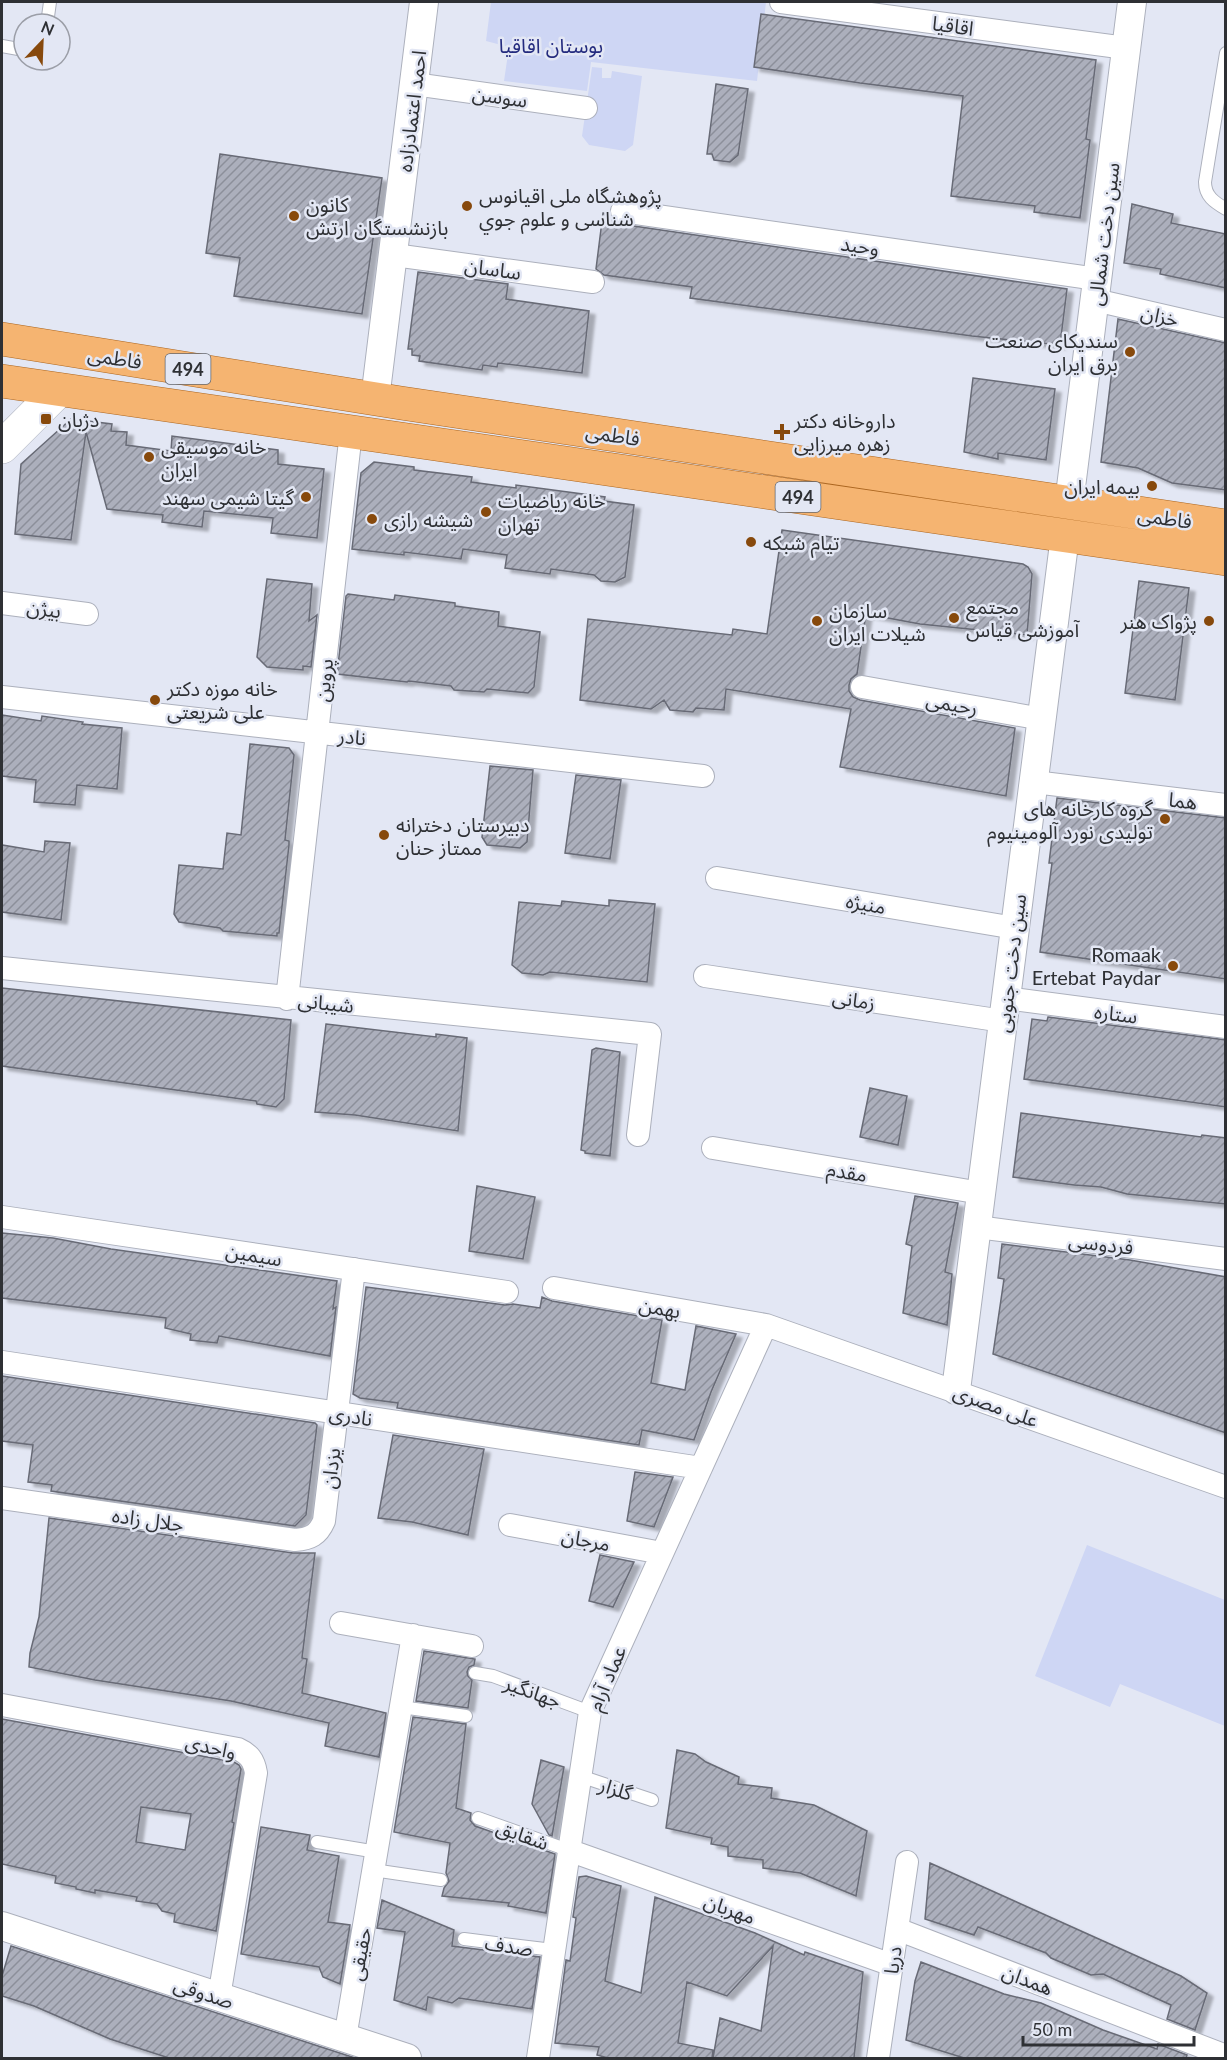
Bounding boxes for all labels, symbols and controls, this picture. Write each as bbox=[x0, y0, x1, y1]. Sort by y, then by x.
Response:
street label: اقاقیا bbox=[931, 10, 975, 40]
north arrow bbox=[12, 12, 72, 72]
text: N bbox=[39, 17, 57, 39]
park label: بوستان اقاقیا bbox=[499, 33, 603, 58]
street label: احمد اعتمادزاده bbox=[392, 49, 431, 173]
street label: سوسن bbox=[471, 80, 529, 113]
street label: سین دخت شمالی bbox=[1082, 161, 1125, 307]
place label: پژوهشگاه ملی اقیانوس شناسی و علوم جوي bbox=[479, 183, 662, 235]
place label: کانون بازنشستگان ارتش bbox=[306, 192, 448, 240]
marker: پژوهشگاه ملی اقیانوس شناسی و علوم جوي bbox=[460, 199, 474, 213]
marker: کانون بازنشستگان ارتش bbox=[287, 209, 301, 223]
street label: وحید bbox=[839, 230, 881, 261]
street label: ساسان bbox=[463, 252, 523, 285]
street label: خزان bbox=[1139, 299, 1181, 332]
place label: سندیکای صنعت برق ایران bbox=[985, 328, 1118, 376]
street label: فاطمی bbox=[86, 341, 144, 374]
marker: سندیکای صنعت برق ایران bbox=[1123, 345, 1137, 359]
road number: 494 bbox=[166, 354, 210, 384]
place label: دژبان bbox=[58, 407, 99, 432]
place label: داروخانه دکتر زهره میرزایی bbox=[793, 408, 896, 456]
marker: دژبان bbox=[39, 412, 53, 426]
street label: فاطمی bbox=[584, 418, 642, 451]
marker: داروخانه دکتر زهره میرزایی bbox=[775, 425, 789, 439]
place label: خانه موسیقی ایران bbox=[161, 434, 267, 482]
marker: خانه موسیقی ایران bbox=[142, 450, 156, 464]
place label: بیمه ایران bbox=[1064, 474, 1140, 499]
marker: بیمه ایران bbox=[1145, 479, 1159, 493]
road number: 494 bbox=[776, 482, 820, 512]
place label: گیتا شیمی سهند bbox=[162, 485, 295, 510]
place label: خانه ریاضیات تهران bbox=[498, 488, 606, 536]
marker: گیتا شیمی سهند bbox=[299, 490, 313, 504]
street label: فاطمی bbox=[1136, 501, 1194, 534]
marker: خانه ریاضیات تهران bbox=[479, 505, 493, 519]
place label: شیشه رازی bbox=[384, 507, 473, 532]
marker: شیشه رازی bbox=[365, 512, 379, 526]
place label: تیام شبکه bbox=[763, 530, 840, 558]
marker: تیام شبکه bbox=[744, 535, 758, 549]
street label: بیژن bbox=[25, 594, 63, 623]
place label: مجتمع آموزشی قیاس bbox=[966, 594, 1080, 642]
place label: سازمان شیلات ایران bbox=[829, 598, 926, 646]
place label: پژواک هنر bbox=[1119, 609, 1197, 635]
marker: مجتمع آموزشی قیاس bbox=[947, 611, 961, 625]
marker: سازمان شیلات ایران bbox=[810, 614, 824, 628]
marker: پژواک هنر bbox=[1202, 614, 1216, 628]
street label: پروین bbox=[309, 657, 339, 703]
place label: خانه موزه دکتر علی شریعتی bbox=[166, 676, 278, 724]
street label: رحیمی bbox=[924, 687, 980, 720]
marker: خانه موزه دکتر علی شریعتی bbox=[148, 693, 162, 707]
street label: نادر bbox=[336, 722, 367, 750]
street label: هما bbox=[1167, 786, 1199, 814]
place label: گروه کارخانه های تولیدی نورد آلومینیوم bbox=[987, 796, 1154, 847]
place label: دبیرستان دخترانه ممتاز حنان bbox=[396, 812, 530, 860]
marker: گروه کارخانه های تولیدی نورد آلومینیوم bbox=[1158, 812, 1172, 826]
marker: دبیرستان دخترانه ممتاز حنان bbox=[377, 828, 391, 842]
street label: منیژه bbox=[844, 888, 888, 919]
street label: سین دخت جنوبی bbox=[990, 892, 1031, 1034]
place label: Romaak Ertebat Paydar bbox=[1032, 942, 1162, 989]
marker: Romaak Ertebat Paydar bbox=[1166, 959, 1180, 973]
street label: زمانی bbox=[831, 984, 877, 1015]
street label: شیبانی bbox=[297, 987, 355, 1018]
street label: ستاره bbox=[1093, 998, 1139, 1029]
street label: مقدم bbox=[824, 1156, 869, 1190]
street label: فردوسی bbox=[1067, 1227, 1135, 1260]
street label: سیمین bbox=[224, 1238, 284, 1271]
street label: بهمن bbox=[637, 1292, 683, 1323]
street label: علی مصری bbox=[950, 1379, 1042, 1432]
street label: نادری bbox=[328, 1400, 374, 1431]
street label: یزدان bbox=[316, 1446, 345, 1490]
street label: جلال زاده bbox=[111, 1502, 185, 1537]
street label: مرجان bbox=[560, 1523, 612, 1556]
street label: عماد آرام bbox=[582, 1642, 634, 1716]
street label: جهانگیر bbox=[500, 1669, 565, 1713]
street label: واحدی bbox=[183, 1729, 239, 1764]
street label: گلزار bbox=[595, 1771, 636, 1806]
street label: شقایق bbox=[493, 1814, 552, 1856]
street label: مهربان bbox=[701, 1888, 759, 1929]
street label: حقیقی bbox=[343, 1925, 376, 1983]
street label: صدف bbox=[483, 1930, 535, 1960]
street label: دریا bbox=[878, 1944, 907, 1976]
street label: همدان bbox=[999, 1958, 1057, 2000]
street label: صدوقی bbox=[171, 1971, 237, 2014]
scale bar bbox=[1023, 2009, 1194, 2047]
text: 50 m bbox=[1032, 2018, 1072, 2040]

